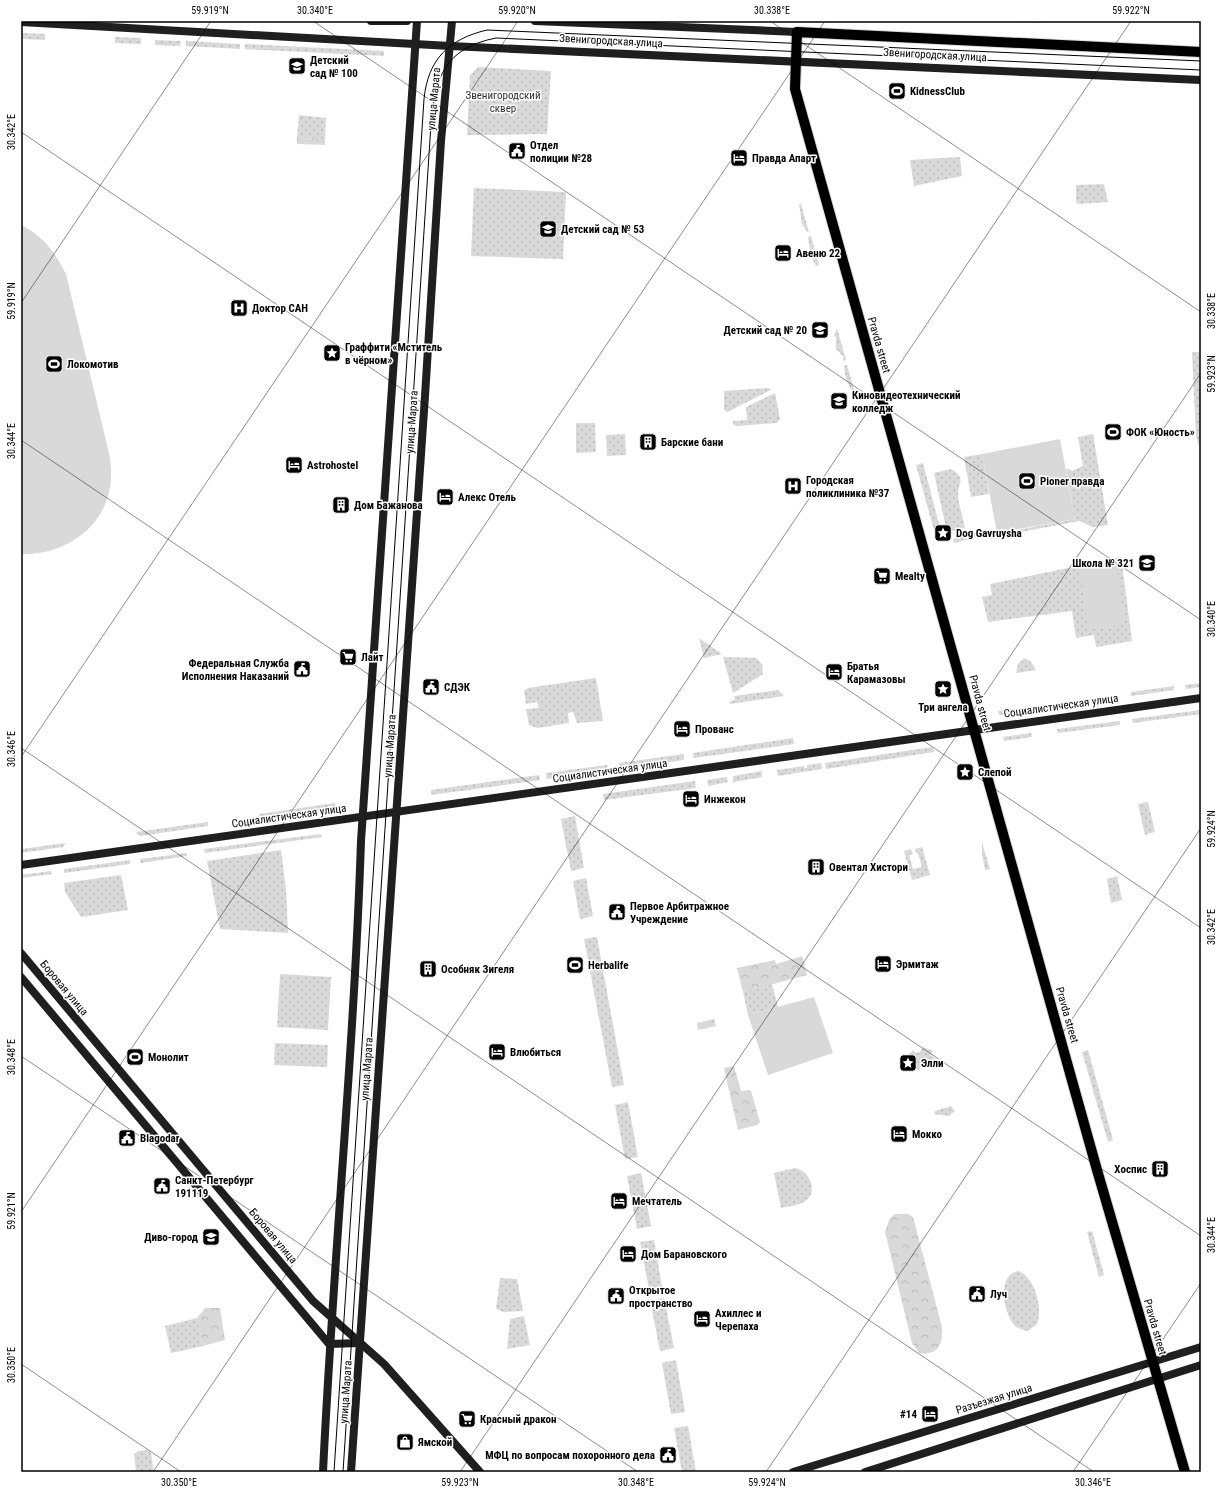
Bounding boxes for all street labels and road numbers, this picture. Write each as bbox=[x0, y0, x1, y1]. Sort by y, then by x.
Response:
street label: Звенигородская улица bbox=[559, 32, 663, 50]
street label: Звенигородская улица bbox=[883, 46, 987, 64]
street label: улица Марата bbox=[425, 67, 443, 131]
street label: Pravda street bbox=[865, 316, 893, 374]
street label: улица Марата bbox=[403, 390, 421, 454]
street label: Pravda street bbox=[966, 674, 994, 732]
street label: Социалистическая улица bbox=[1003, 692, 1119, 720]
street label: улица Марата bbox=[381, 714, 399, 778]
street label: Социалистическая улица bbox=[552, 757, 668, 785]
street label: Социалистическая улица bbox=[231, 802, 347, 830]
street label: Боровая улица bbox=[37, 958, 91, 1018]
street label: Pravda street bbox=[1053, 986, 1081, 1044]
street label: улица Марата bbox=[358, 1037, 376, 1101]
street label: Боровая улица bbox=[246, 1206, 300, 1266]
street label: Pravda street bbox=[1141, 1298, 1169, 1356]
street label: улица Марата bbox=[337, 1360, 355, 1424]
street label: Разъезжая улица bbox=[954, 1381, 1034, 1417]

